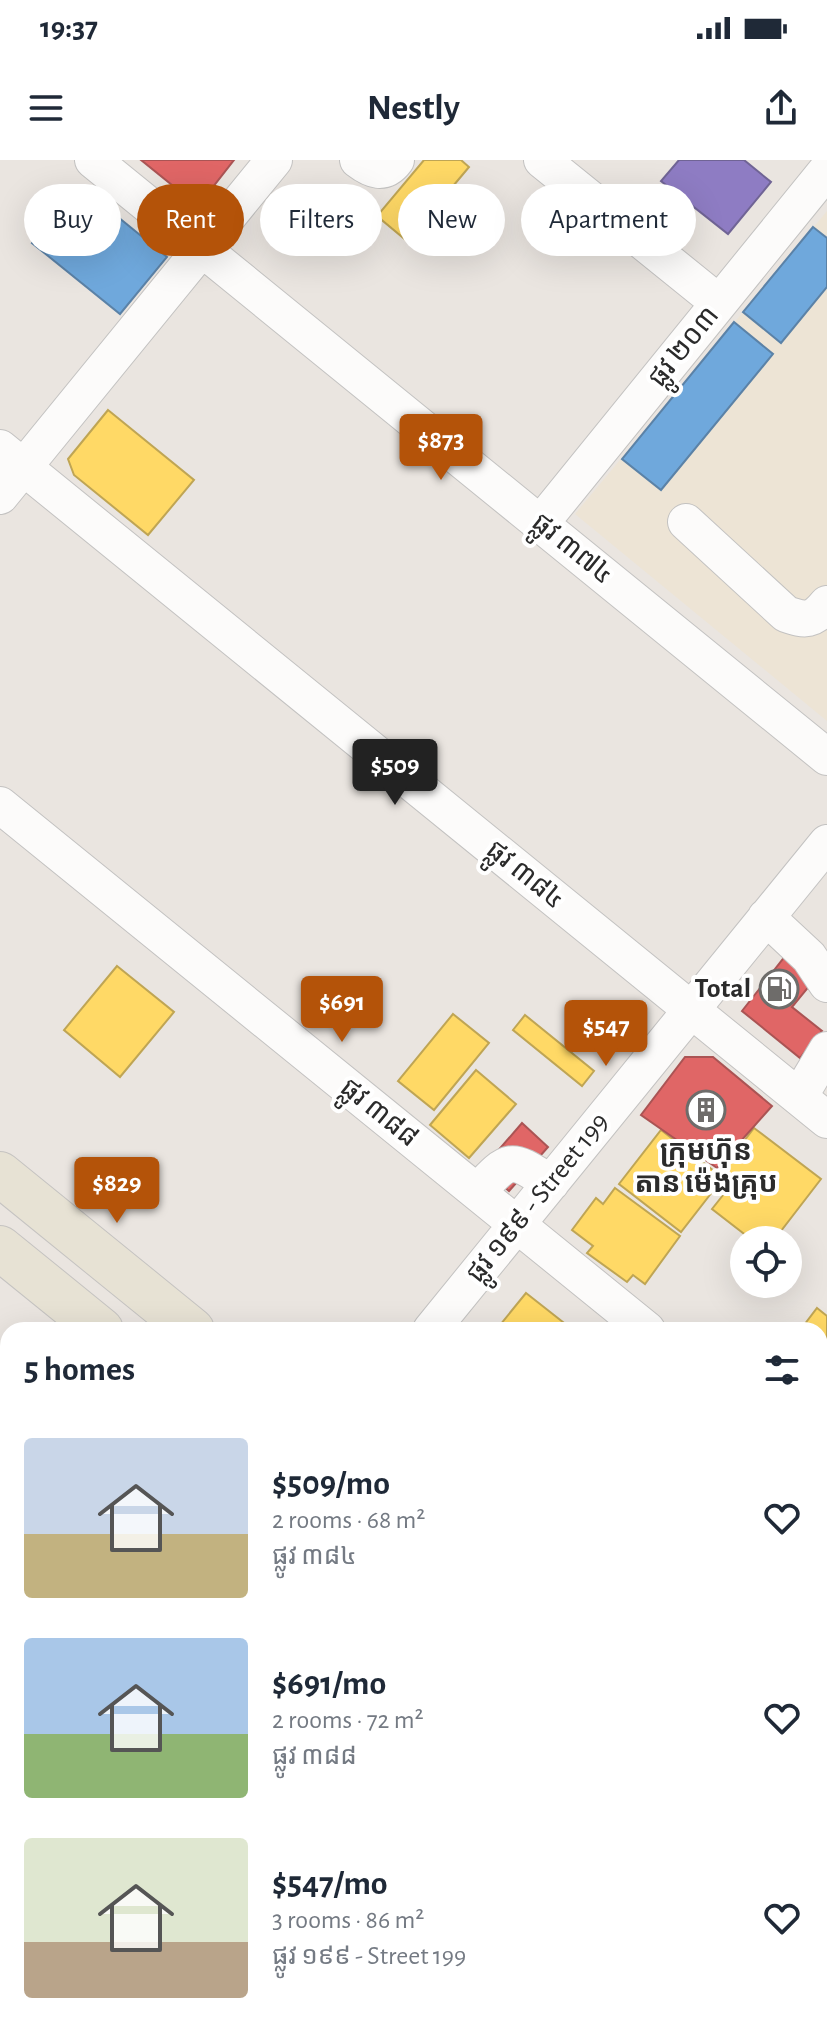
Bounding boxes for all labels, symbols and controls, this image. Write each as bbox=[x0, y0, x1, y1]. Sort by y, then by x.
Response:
text: 19:37 bbox=[40, 13, 98, 43]
icon: menu bbox=[24, 86, 68, 130]
icon: share bbox=[759, 86, 803, 130]
text: Nestly bbox=[367, 90, 460, 126]
chip: Buy bbox=[24, 184, 121, 256]
chip: Rent bbox=[137, 184, 244, 256]
chip: Filters bbox=[260, 184, 382, 256]
chip: New bbox=[398, 184, 505, 256]
chip: Apartment bbox=[521, 184, 696, 256]
street label: ផ្លូវ ២០៣ bbox=[643, 301, 732, 398]
pin: $873 bbox=[394, 414, 488, 482]
text: $873 bbox=[418, 427, 464, 453]
street label: ផ្លូវ ៣៧៤ bbox=[520, 508, 618, 597]
pin: $509 bbox=[348, 739, 442, 807]
text: $509 bbox=[370, 752, 420, 778]
street label: ផ្លូវ ៣៨៤ bbox=[475, 835, 569, 922]
fuel station icon: Total bbox=[758, 968, 800, 1010]
place label: Total bbox=[695, 975, 751, 1003]
pin: $691 bbox=[295, 976, 389, 1044]
text: $691 bbox=[319, 989, 365, 1015]
pin: $547 bbox=[559, 1000, 653, 1068]
text: $547 bbox=[582, 1013, 630, 1039]
street label: ផ្លូវ ៣៨៨ bbox=[329, 1073, 423, 1160]
building icon: ក្រុមហ៊ុន តាន ម៉េងគ្រុប bbox=[685, 1089, 727, 1131]
street label: ផ្លូវ ១៩៩ - Street 199 bbox=[461, 1108, 622, 1294]
place label: ក្រុមហ៊ុន តាន ម៉េងគ្រុប bbox=[634, 1138, 778, 1200]
pin: $829 bbox=[70, 1157, 164, 1225]
text: $829 bbox=[92, 1170, 142, 1196]
map controls bbox=[730, 1226, 802, 1298]
button: locate bbox=[730, 1226, 802, 1298]
icon: filters bbox=[760, 1348, 804, 1392]
text: 5 homes bbox=[24, 1353, 135, 1387]
text: $509/mo bbox=[272, 1467, 390, 1501]
icon: home bbox=[88, 1470, 184, 1566]
icon: heart bbox=[760, 1496, 804, 1540]
text: 2 rooms · 68 m² bbox=[272, 1507, 425, 1533]
text: ផ្លូវ ៣៨៤ bbox=[272, 1543, 357, 1569]
text: $691/mo bbox=[272, 1667, 386, 1701]
icon: home bbox=[88, 1670, 184, 1766]
icon: heart bbox=[760, 1696, 804, 1740]
text: 2 rooms · 72 m² bbox=[272, 1707, 424, 1733]
text: ផ្លូវ ៣៨៨ bbox=[272, 1743, 357, 1769]
text: $547/mo bbox=[272, 1867, 388, 1901]
icon: home bbox=[88, 1870, 184, 1966]
icon: heart bbox=[760, 1896, 804, 1940]
text: 3 rooms · 86 m² bbox=[272, 1907, 424, 1933]
text: ផ្លូវ ១៩៩ - Street 199 bbox=[272, 1943, 466, 1969]

